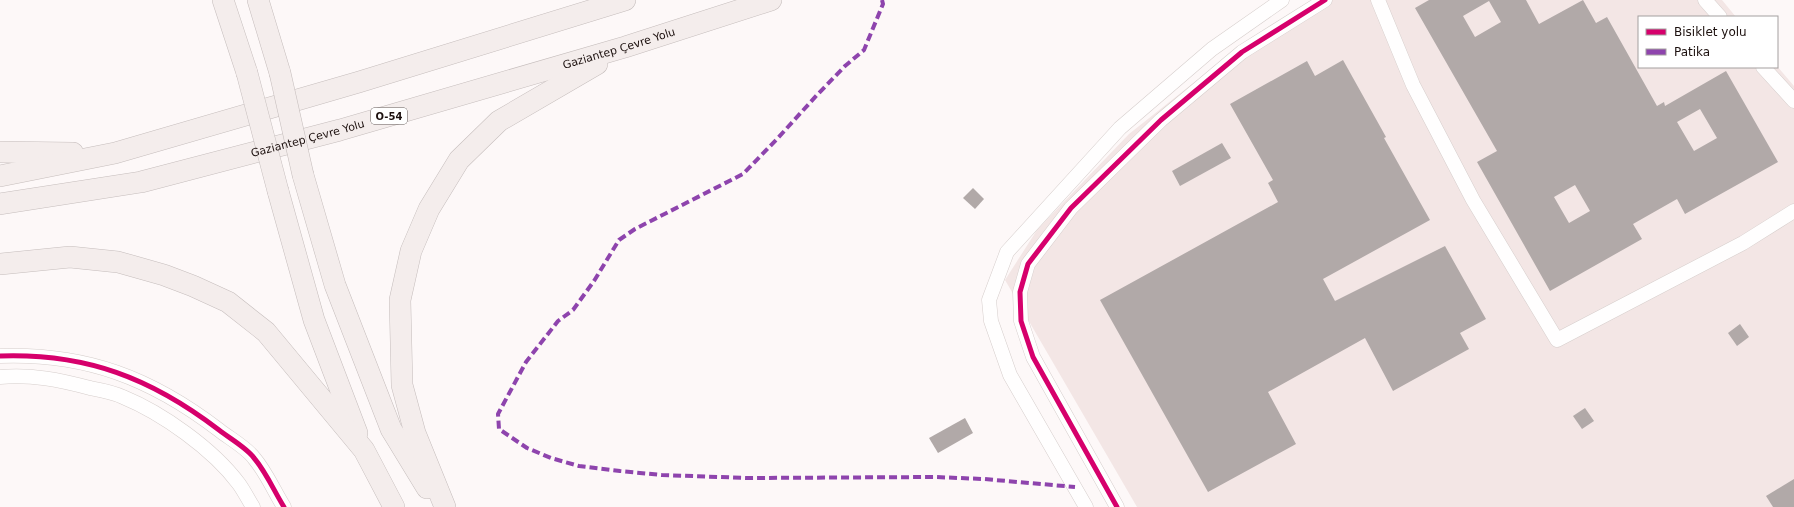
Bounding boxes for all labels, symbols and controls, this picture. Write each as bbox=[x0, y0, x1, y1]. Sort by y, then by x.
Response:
legend bbox=[1638, 16, 1778, 68]
street label: Gaziantep Çevre Yolu bbox=[561, 25, 677, 71]
text: Bisiklet yolu bbox=[1674, 25, 1747, 39]
text: Patika bbox=[1674, 45, 1710, 59]
road number: O-54 bbox=[371, 108, 407, 124]
street label: Gaziantep Çevre Yolu bbox=[249, 117, 366, 160]

